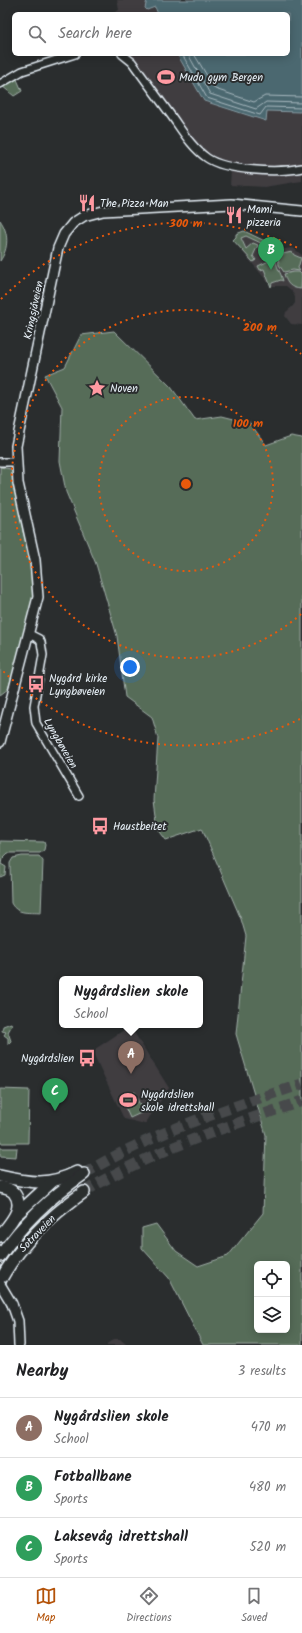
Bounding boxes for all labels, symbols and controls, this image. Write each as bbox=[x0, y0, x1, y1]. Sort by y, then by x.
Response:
search box bbox=[12, 12, 290, 56]
text: Search here bbox=[58, 22, 132, 46]
icon: search bbox=[26, 23, 48, 45]
sports icon: Mudo gym Bergen bbox=[156, 67, 176, 87]
place label: Mudo gym Bergen bbox=[179, 69, 263, 87]
restaurant icon: The Pizza Man bbox=[77, 193, 97, 213]
place label: The Pizza Man bbox=[100, 195, 169, 213]
place label: Mami pizzeria bbox=[246, 201, 281, 232]
restaurant icon: Mami pizzeria bbox=[224, 205, 244, 225]
text: 300 m bbox=[168, 214, 203, 233]
pin: B bbox=[258, 237, 284, 270]
street label: Kringsjåveien bbox=[19, 279, 49, 341]
text: 200 m bbox=[243, 318, 277, 337]
place icon: Noven bbox=[87, 378, 107, 398]
place label: Noven bbox=[110, 380, 138, 398]
text: 100 m bbox=[233, 414, 263, 433]
centre of rings bbox=[179, 477, 193, 491]
your location bbox=[120, 657, 140, 677]
place label: Nygård kirke Lyngbøveien bbox=[49, 670, 107, 701]
bus stop icon: Nygård kirke Lyngbøveien bbox=[26, 674, 46, 694]
street label: Lyngbøveien bbox=[38, 715, 82, 772]
bus stop icon: Haustbeitet bbox=[90, 816, 110, 836]
place label: Haustbeitet bbox=[113, 818, 167, 836]
popup bbox=[59, 976, 203, 1028]
text: Nygårdslien skole bbox=[74, 980, 188, 1004]
text: School bbox=[74, 1004, 108, 1025]
pin: A bbox=[118, 1041, 144, 1074]
bus stop icon: Nygårdslien bbox=[77, 1048, 97, 1068]
place label: Nygårdslien bbox=[21, 1050, 74, 1068]
pin: C bbox=[42, 1078, 68, 1111]
place label: Nygårdslien skole idrettshall bbox=[141, 1086, 215, 1117]
sports icon: Nygårdslien skole idrettshall bbox=[118, 1090, 138, 1110]
street label: Sotraveien bbox=[15, 1210, 61, 1257]
map controls bbox=[254, 1261, 290, 1333]
button: locate bbox=[254, 1261, 290, 1297]
button: layers bbox=[254, 1297, 290, 1333]
text: Nearby bbox=[16, 1358, 68, 1385]
text: 3 results bbox=[238, 1361, 286, 1382]
text: Nygårdslien skole bbox=[54, 1405, 169, 1429]
text: A bbox=[25, 1417, 33, 1438]
text: 470 m bbox=[251, 1417, 286, 1438]
text: School bbox=[54, 1429, 89, 1450]
text: Fotballbane bbox=[54, 1465, 132, 1489]
text: B bbox=[25, 1477, 33, 1498]
text: 480 m bbox=[249, 1477, 286, 1498]
text: Sports bbox=[54, 1489, 88, 1510]
text: Laksevåg idrettshall bbox=[54, 1525, 188, 1549]
text: C bbox=[25, 1537, 33, 1558]
text: 520 m bbox=[249, 1537, 286, 1558]
text: Sports bbox=[54, 1549, 88, 1570]
tab: Map bbox=[35, 1585, 57, 1627]
tab: Directions bbox=[126, 1585, 172, 1627]
tab: Saved bbox=[241, 1585, 267, 1627]

